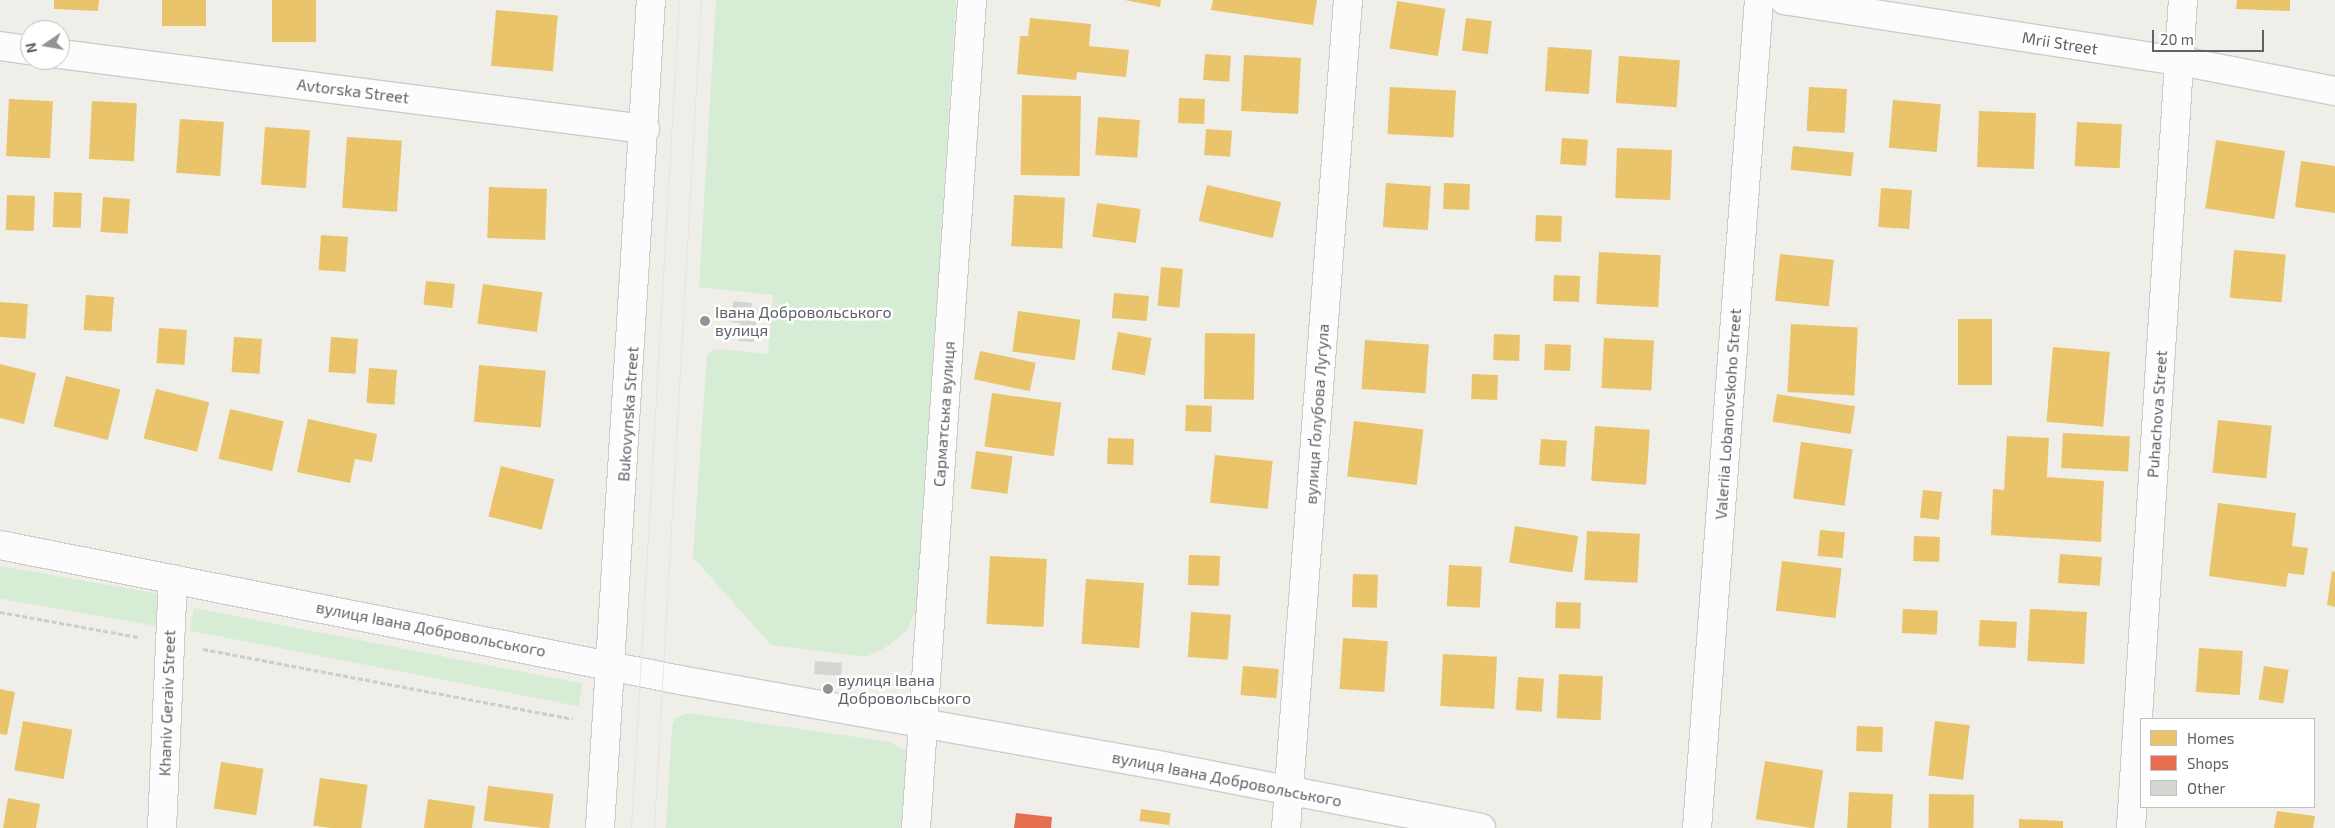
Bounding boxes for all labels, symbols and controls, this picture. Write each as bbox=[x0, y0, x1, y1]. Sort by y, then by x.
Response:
north arrow bbox=[20, 20, 70, 70]
scale bar bbox=[2155, 20, 2268, 52]
street label: Mrii Street bbox=[2021, 28, 2099, 58]
text: 20 m bbox=[2160, 30, 2194, 48]
text: N bbox=[21, 41, 40, 55]
street label: Avtorska Street bbox=[296, 75, 410, 107]
place label: Івана Добровольського вулиця bbox=[715, 302, 892, 340]
street label: Valeriia Lobanovskoho Street bbox=[1711, 308, 1745, 520]
marker: Івана Добровольського вулиця bbox=[699, 315, 711, 327]
street label: вулиця Ґолубова Луґула bbox=[1301, 323, 1333, 505]
street label: Сарматська вулиця bbox=[929, 340, 959, 488]
street label: Bukovynska Street bbox=[614, 346, 642, 482]
street label: Puhachova Street bbox=[2143, 350, 2171, 478]
street label: вулиця Івана Добровольського bbox=[315, 597, 547, 661]
street label: Khaniv Geraiv Street bbox=[155, 629, 179, 777]
place label: вулиця Івана Добровольського bbox=[838, 670, 971, 708]
marker: вулиця Івана Добровольського bbox=[822, 683, 834, 695]
legend bbox=[2140, 718, 2315, 808]
text: Homes bbox=[2187, 729, 2234, 747]
street label: вулиця Івана Добровольського bbox=[1111, 747, 1343, 811]
text: Shops bbox=[2187, 754, 2229, 772]
text: Other bbox=[2187, 779, 2226, 797]

